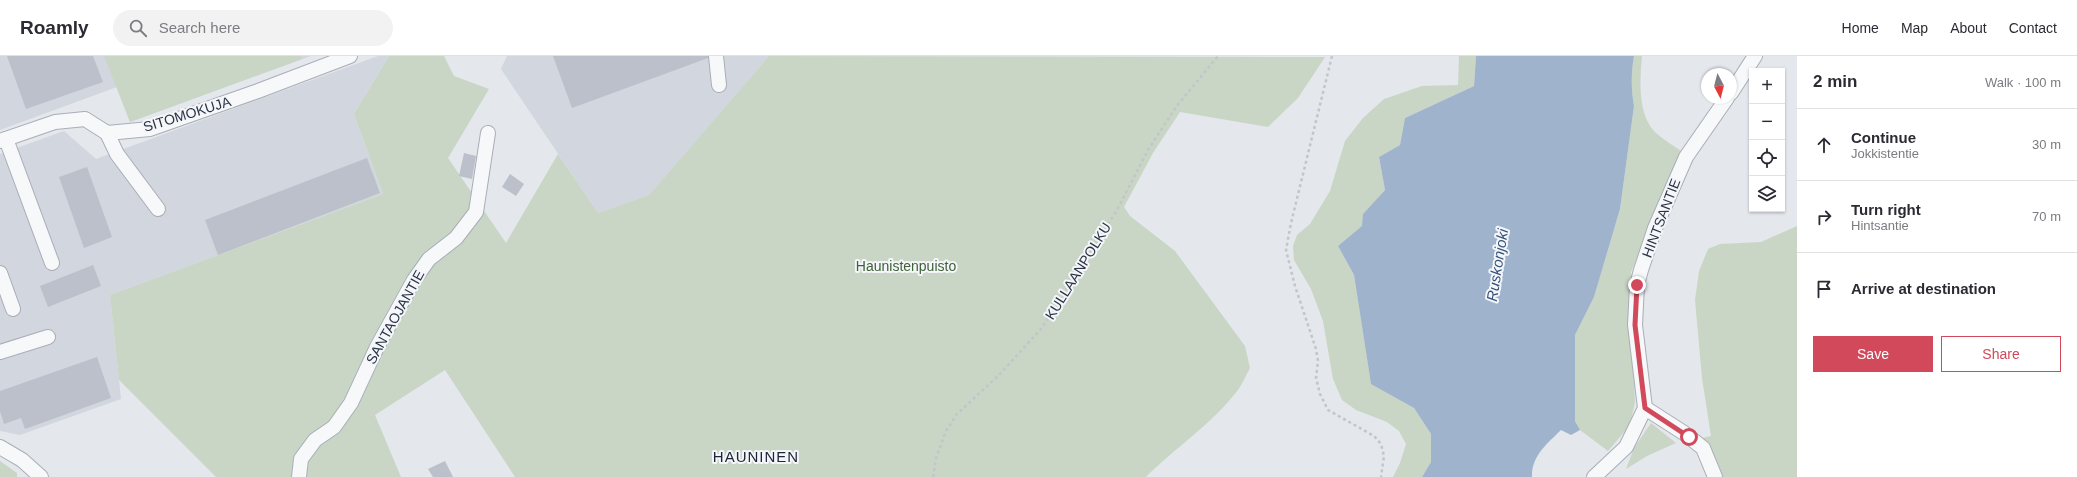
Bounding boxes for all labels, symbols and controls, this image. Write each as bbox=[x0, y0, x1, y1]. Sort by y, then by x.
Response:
search box bbox=[113, 10, 393, 46]
text: Roamly bbox=[20, 17, 89, 38]
icon: search bbox=[127, 17, 149, 39]
text: Search here bbox=[159, 19, 240, 36]
text: Home bbox=[1842, 20, 1879, 36]
text: Map bbox=[1901, 20, 1928, 36]
text: About bbox=[1950, 20, 1987, 36]
text: Contact bbox=[2009, 20, 2057, 36]
north arrow bbox=[1701, 68, 1737, 104]
map controls bbox=[1749, 68, 1785, 212]
button: + bbox=[1749, 68, 1785, 104]
text: 2 min bbox=[1813, 72, 1857, 91]
text: Walk · 100 m bbox=[1985, 75, 2061, 90]
street label: SITOMOKUJA bbox=[141, 93, 233, 135]
button: − bbox=[1749, 104, 1785, 140]
text: Continue bbox=[1851, 129, 1916, 146]
icon: ahead bbox=[1813, 134, 1835, 156]
text: 30 m bbox=[2032, 137, 2061, 152]
button: locate bbox=[1749, 140, 1785, 176]
text: Jokkistentie bbox=[1851, 146, 1919, 161]
street label: HINTSANTIE bbox=[1639, 176, 1683, 260]
button: layers bbox=[1749, 176, 1785, 212]
text: Turn right bbox=[1851, 201, 1921, 218]
icon: right bbox=[1813, 206, 1835, 228]
text: 70 m bbox=[2032, 209, 2061, 224]
text: Hintsantie bbox=[1851, 218, 1909, 233]
street label: KULLAANPOLKU bbox=[1042, 220, 1114, 322]
water label: Ruskonjoki bbox=[1483, 227, 1511, 303]
park label: Haunistenpuisto bbox=[856, 258, 956, 274]
street label: SANTAOJANTIE bbox=[363, 267, 427, 367]
route end bbox=[1628, 276, 1646, 294]
icon: arrive bbox=[1813, 278, 1835, 300]
text: Arrive at destination bbox=[1851, 280, 1996, 297]
button: Save bbox=[1813, 336, 1933, 372]
button: Share bbox=[1941, 336, 2061, 372]
route start bbox=[1680, 428, 1698, 446]
district label: HAUNINEN bbox=[713, 448, 799, 465]

